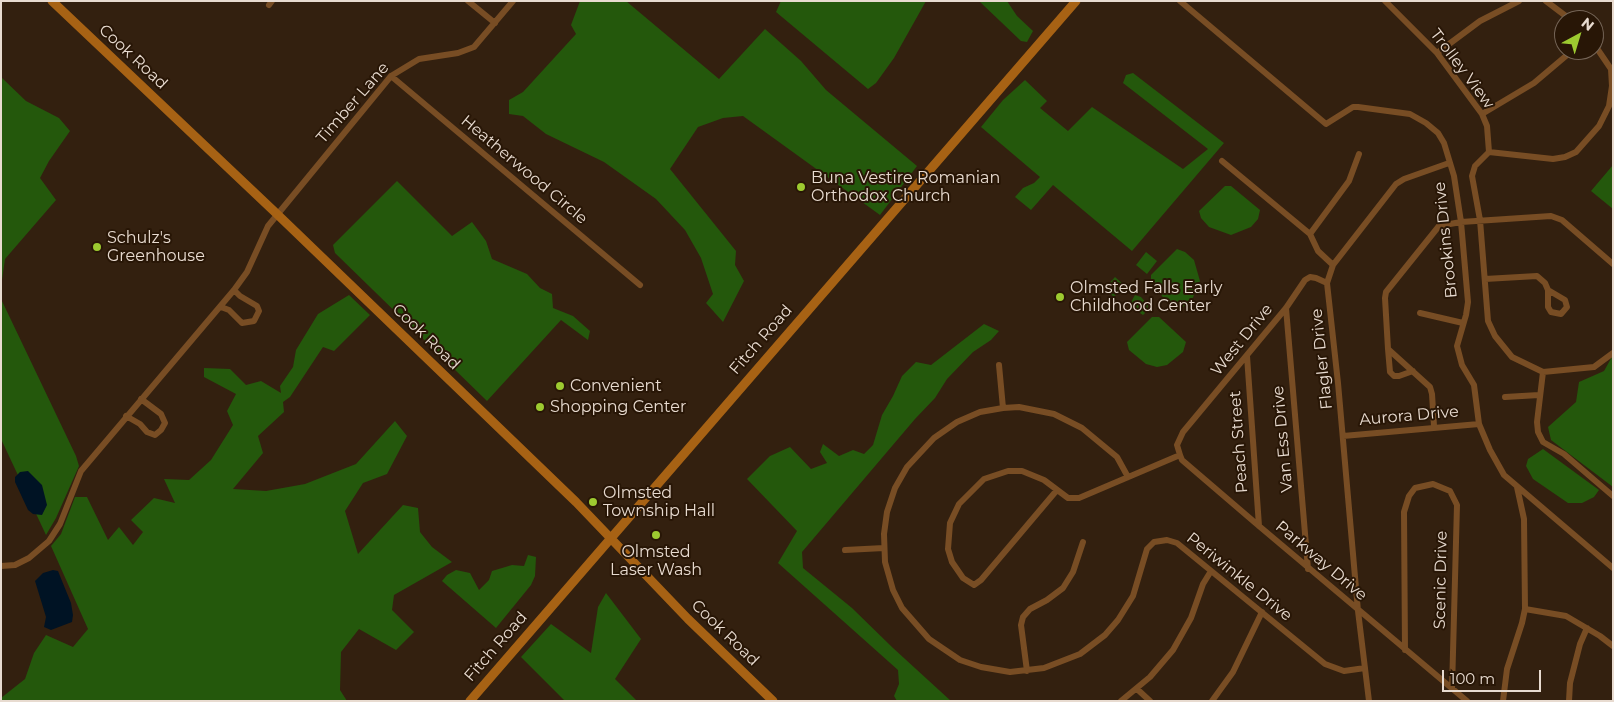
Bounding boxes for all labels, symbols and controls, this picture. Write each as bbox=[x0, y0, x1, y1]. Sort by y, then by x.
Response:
north arrow bbox=[1554, 10, 1604, 60]
text: N bbox=[1578, 14, 1598, 35]
street label: Cook Road bbox=[95, 20, 171, 94]
street label: Trolley View bbox=[1426, 25, 1498, 113]
street label: Timber Lane bbox=[313, 59, 393, 147]
street label: Heatherwood Circle bbox=[457, 111, 591, 229]
place label: Buna Vestire Romanian Orthodox Church bbox=[811, 168, 1000, 206]
marker: Buna Vestire Romanian Orthodox Church bbox=[795, 181, 807, 193]
street label: Brookins Drive bbox=[1430, 181, 1462, 299]
place label: Schulz's Greenhouse bbox=[107, 228, 205, 266]
marker: Schulz's Greenhouse bbox=[91, 241, 103, 253]
place label: Olmsted Falls Early Childhood Center bbox=[1070, 278, 1222, 316]
marker: Olmsted Falls Early Childhood Center bbox=[1054, 291, 1066, 303]
street label: Cook Road bbox=[388, 300, 464, 374]
street label: West Drive bbox=[1207, 300, 1277, 380]
street label: Fitch Road bbox=[725, 301, 797, 379]
street label: Flagler Drive bbox=[1307, 308, 1337, 410]
place label: Convenient bbox=[570, 376, 662, 396]
marker: Convenient bbox=[554, 380, 566, 392]
street label: Van Ess Drive bbox=[1269, 385, 1297, 493]
street label: Peach Street bbox=[1226, 390, 1252, 494]
place label: Shopping Center bbox=[550, 397, 686, 417]
marker: Shopping Center bbox=[534, 401, 546, 413]
street label: Aurora Drive bbox=[1359, 402, 1459, 430]
place label: Olmsted Township Hall bbox=[603, 483, 715, 521]
marker: Olmsted Township Hall bbox=[587, 496, 599, 508]
street label: Parkway Drive bbox=[1271, 517, 1371, 605]
marker: Olmsted Laser Wash bbox=[650, 529, 662, 541]
street label: Periwinkle Drive bbox=[1182, 529, 1296, 625]
street label: Scenic Drive bbox=[1431, 531, 1451, 629]
place label: Olmsted Laser Wash bbox=[610, 542, 702, 580]
street label: Cook Road bbox=[687, 596, 763, 670]
street label: Fitch Road bbox=[460, 608, 532, 686]
scale bar bbox=[1444, 660, 1543, 692]
text: 100 m bbox=[1450, 669, 1495, 688]

